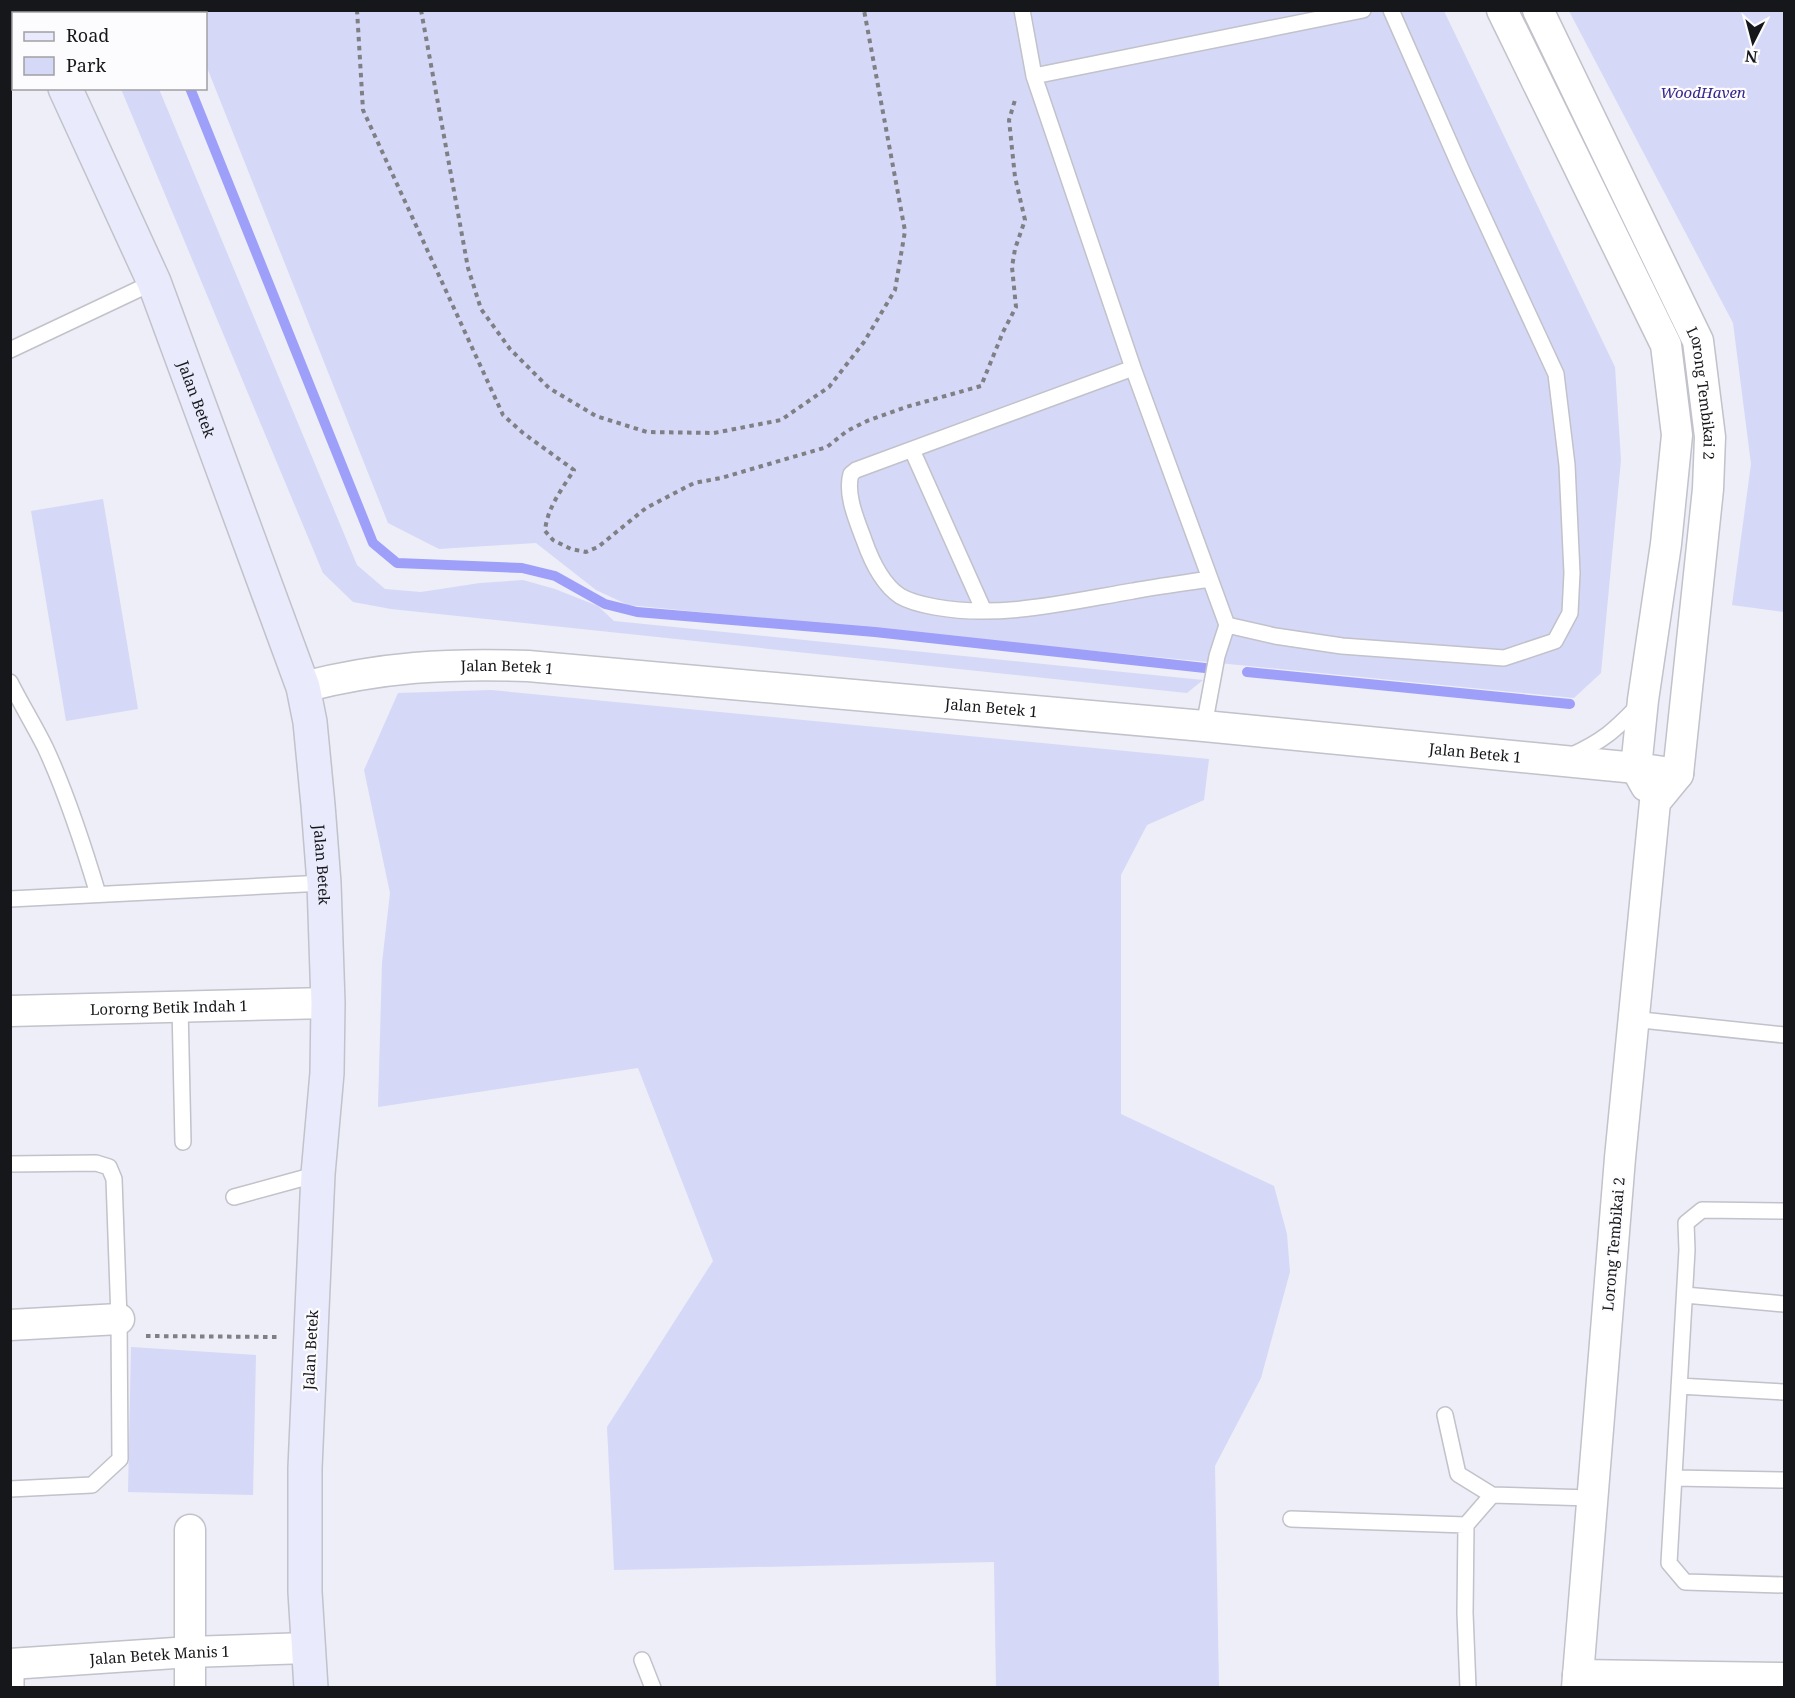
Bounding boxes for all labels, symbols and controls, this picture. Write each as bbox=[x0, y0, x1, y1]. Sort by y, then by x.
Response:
legend bbox=[12, 12, 207, 90]
north arrow bbox=[1723, 12, 1783, 72]
text: Road bbox=[66, 23, 109, 47]
text: N bbox=[1744, 45, 1759, 69]
text: Park bbox=[66, 53, 106, 77]
park label: WoodHaven bbox=[1660, 82, 1746, 102]
street label: Lorong Tembikai 2 bbox=[1683, 323, 1720, 460]
street label: Jalan Betek bbox=[173, 357, 220, 440]
street label: Jalan Betek 1 bbox=[460, 655, 554, 678]
street label: Jalan Betek 1 bbox=[943, 693, 1038, 721]
street label: Jalan Betek 1 bbox=[1427, 738, 1522, 767]
street label: Jalan Betek bbox=[309, 823, 335, 905]
street label: Lororng Betik Indah 1 bbox=[90, 995, 248, 1019]
street label: Lorong Tembikai 2 bbox=[1597, 1176, 1629, 1312]
street label: Jalan Betek bbox=[298, 1309, 322, 1392]
street label: Jalan Betek Manis 1 bbox=[88, 1641, 230, 1669]

